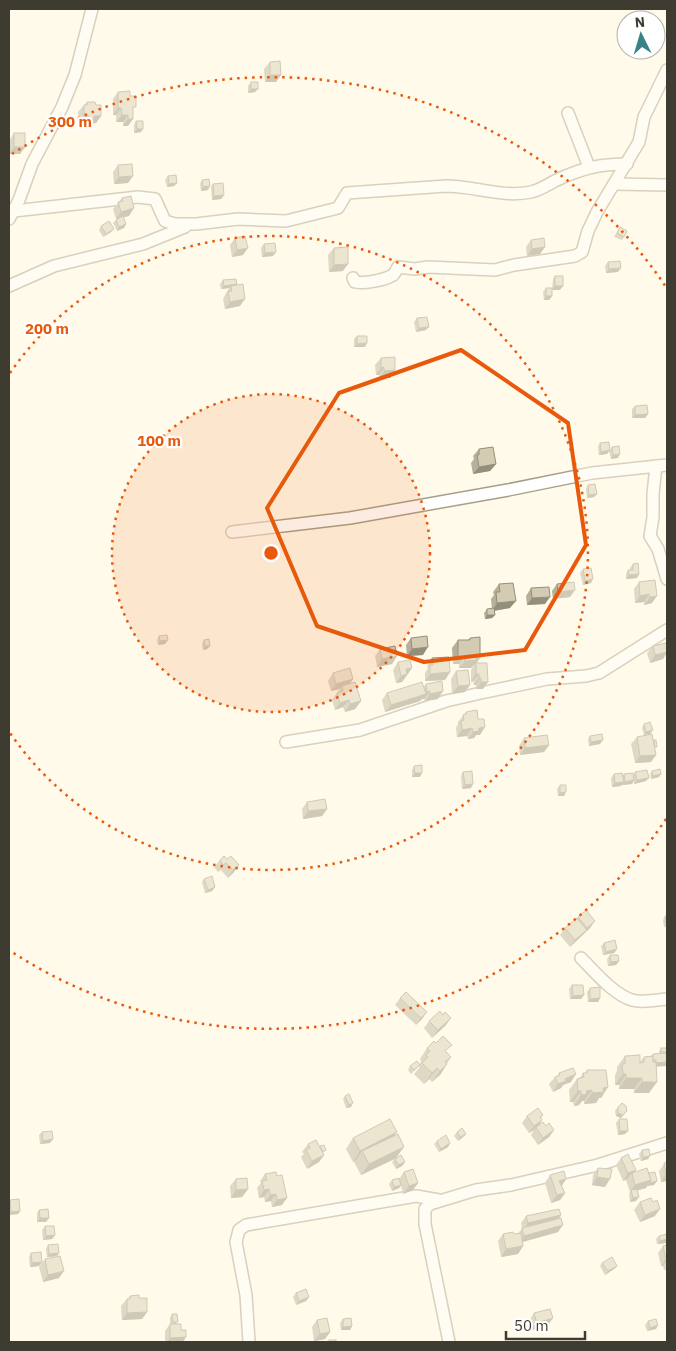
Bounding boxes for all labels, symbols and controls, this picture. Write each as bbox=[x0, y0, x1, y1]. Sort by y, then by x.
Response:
north arrow bbox=[616, 10, 666, 60]
text: N bbox=[634, 13, 646, 31]
text: 300 m bbox=[48, 112, 92, 131]
text: 200 m bbox=[25, 319, 69, 338]
text: 100 m bbox=[137, 431, 181, 450]
centre of rings bbox=[262, 544, 280, 562]
scale bar bbox=[506, 1308, 585, 1340]
text: 50 m bbox=[514, 1316, 549, 1335]

